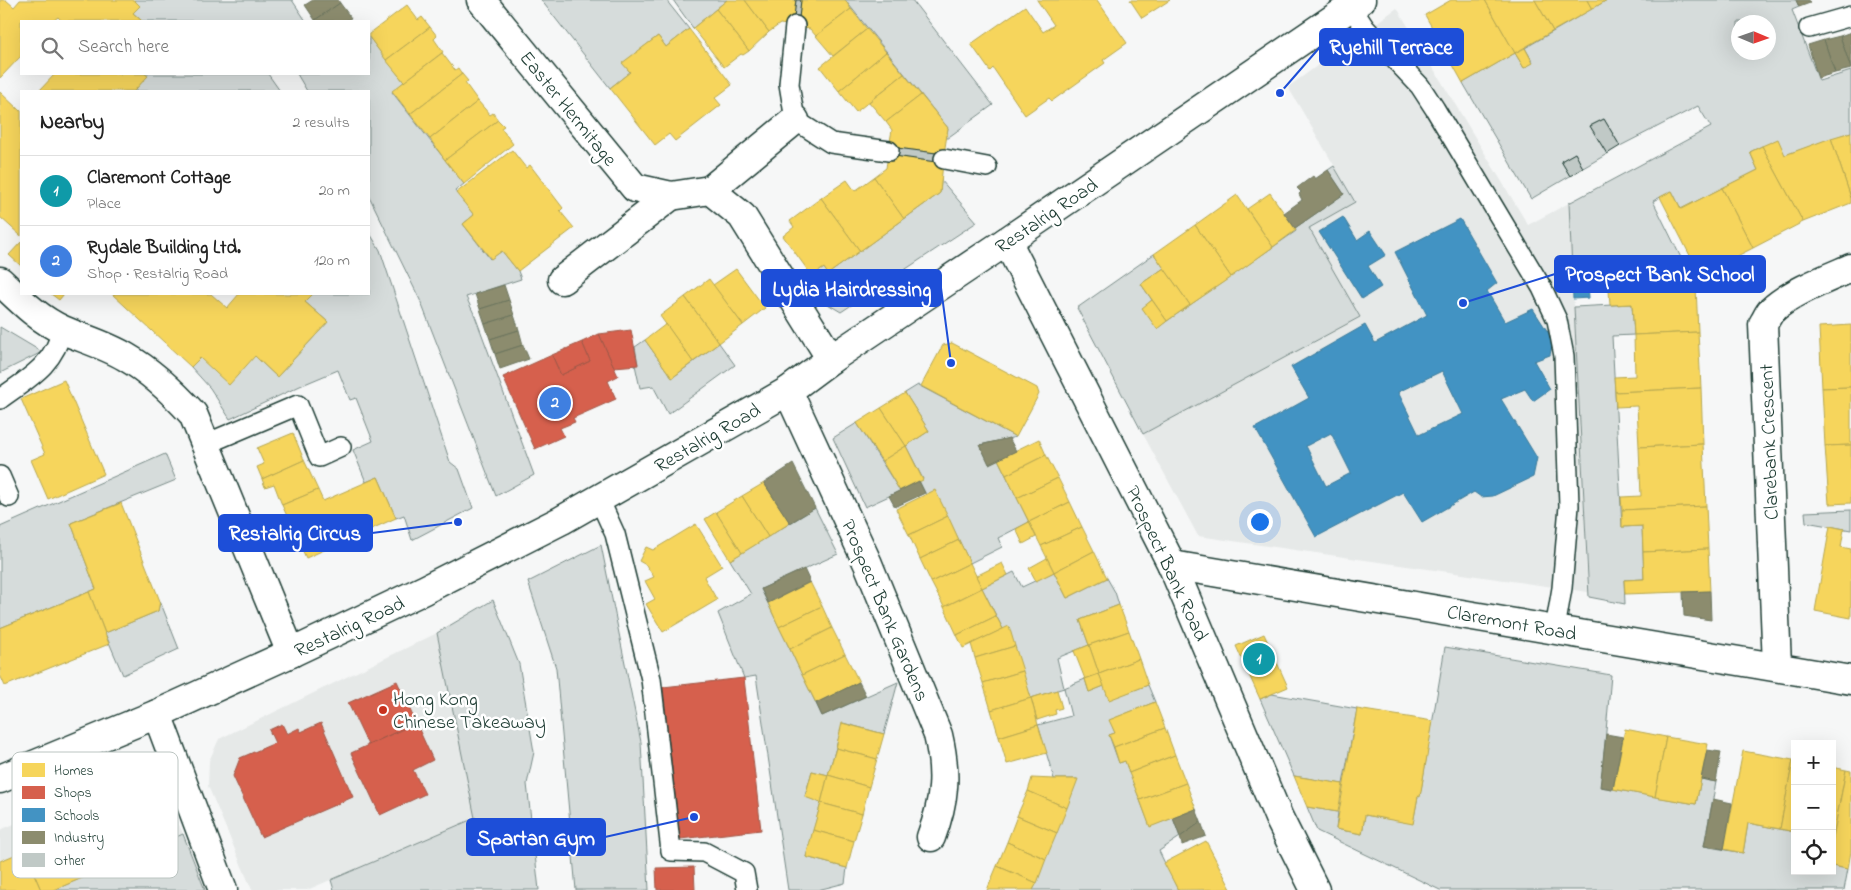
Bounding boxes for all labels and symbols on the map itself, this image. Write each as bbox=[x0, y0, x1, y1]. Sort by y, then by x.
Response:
north arrow bbox=[1731, 15, 1776, 60]
callout: Ryehill Terrace bbox=[1320, 29, 1463, 65]
text: Ryehill Terrace bbox=[1329, 34, 1453, 66]
street label: Easter Hermitage bbox=[511, 46, 623, 174]
street label: Restalrig Road bbox=[990, 172, 1105, 263]
callout: Prospect Bank School bbox=[1555, 256, 1765, 292]
text: Prospect Bank School bbox=[1565, 261, 1755, 291]
callout: Lydia Hairdressing bbox=[762, 270, 941, 306]
text: Lydia Hairdressing bbox=[773, 276, 931, 308]
street label: Clarebank Crescent bbox=[1753, 363, 1788, 520]
pin: 2 bbox=[539, 384, 571, 422]
street label: Restalrig Road bbox=[650, 397, 767, 482]
street label: Prospect Bank Road bbox=[1117, 481, 1215, 647]
your location bbox=[1247, 509, 1273, 535]
callout: Restalrig Circus bbox=[219, 515, 372, 551]
street label: Prospect Bank Gardens bbox=[832, 515, 935, 707]
text: Restalrig Circus bbox=[229, 520, 362, 552]
street label: Restalrig Road bbox=[290, 590, 410, 667]
street label: Claremont Road bbox=[1444, 599, 1579, 650]
pin: 1 bbox=[1243, 640, 1275, 678]
place label: Hong Kong Chinese Takeaway bbox=[393, 686, 546, 738]
marker: Hong Kong Chinese Takeaway bbox=[377, 704, 389, 716]
legend bbox=[12, 752, 178, 878]
text: Homes bbox=[54, 761, 94, 782]
text: Shops bbox=[54, 783, 92, 804]
text: Schools bbox=[54, 806, 99, 827]
callout: Spartan Gym bbox=[467, 819, 605, 855]
text: Spartan Gym bbox=[477, 825, 595, 857]
text: Industry bbox=[54, 828, 104, 850]
text: Other bbox=[54, 851, 86, 872]

